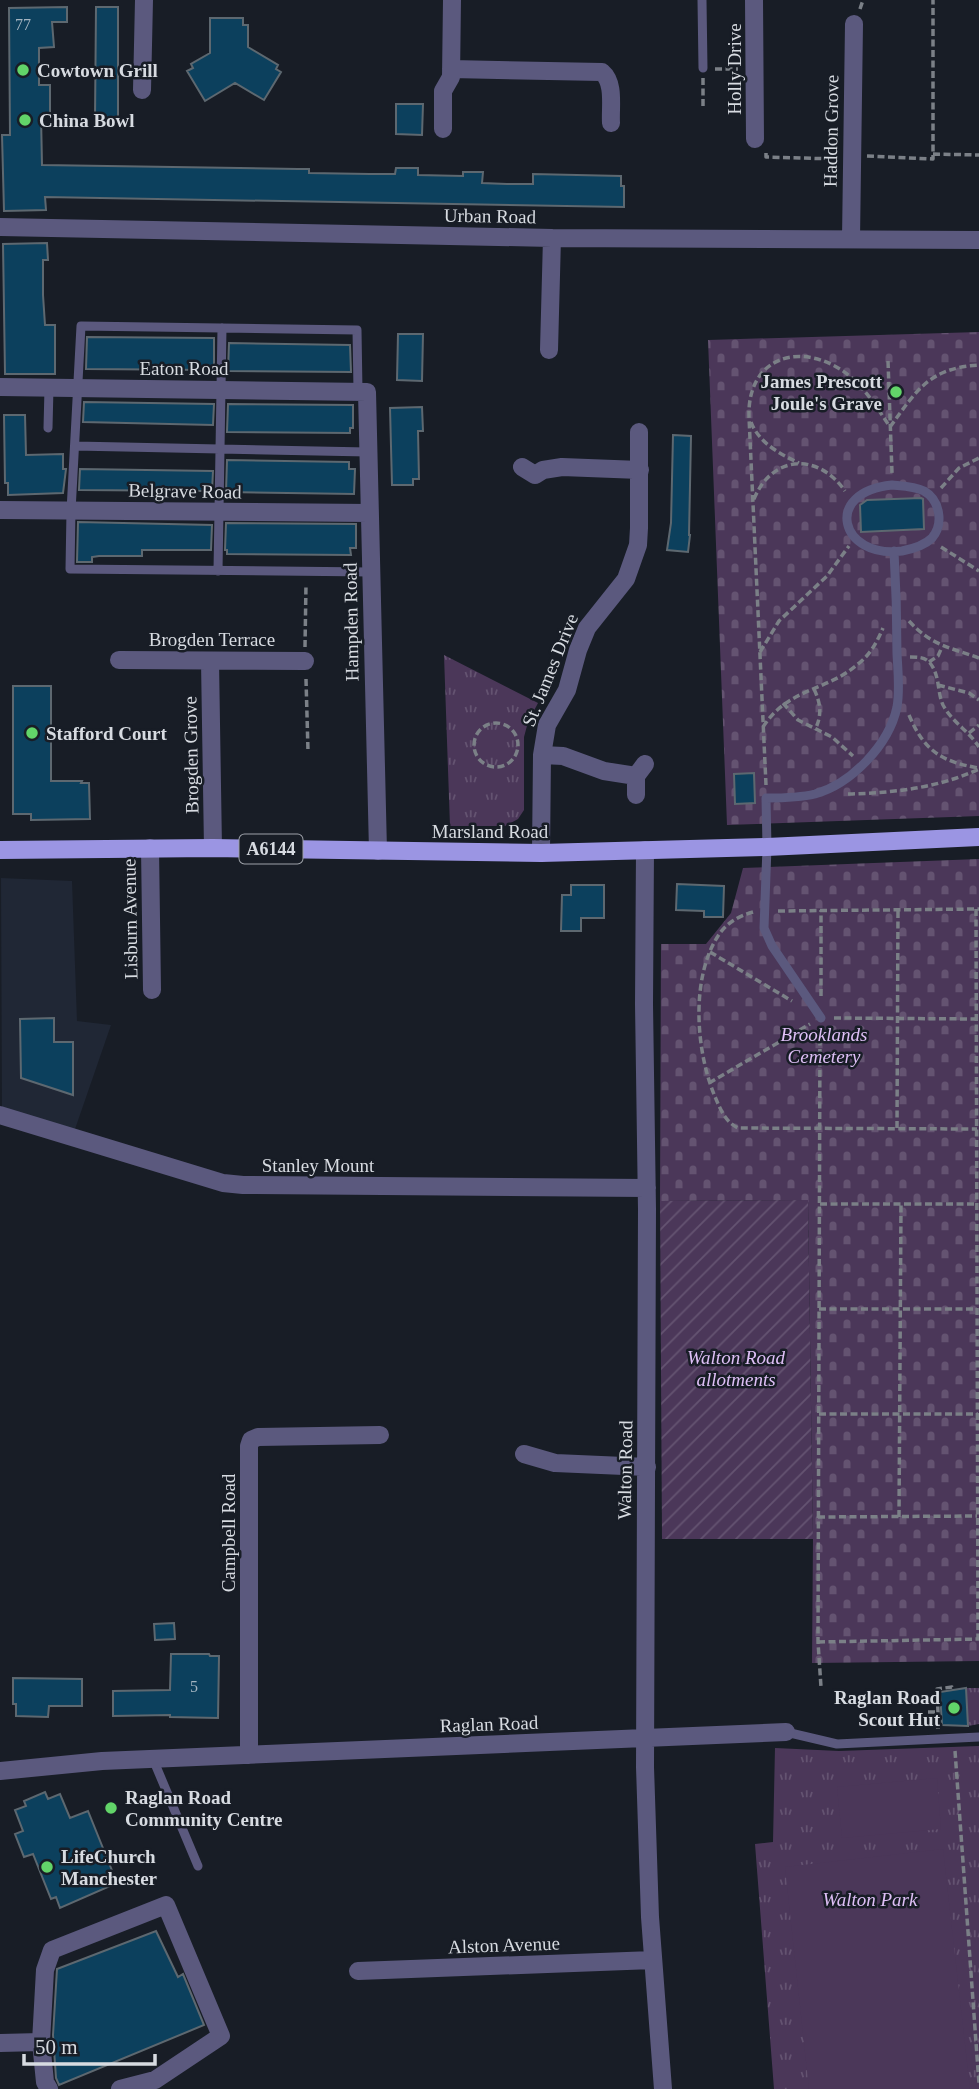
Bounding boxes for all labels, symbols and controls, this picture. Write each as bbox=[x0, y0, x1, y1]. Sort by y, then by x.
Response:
house number: 77 bbox=[15, 16, 31, 33]
street label: Holly Drive bbox=[724, 23, 745, 115]
place label: Cowtown Grill bbox=[37, 60, 158, 81]
marker: Cowtown Grill bbox=[15, 62, 31, 78]
street label: Haddon Grove bbox=[820, 75, 842, 187]
place label: China Bowl bbox=[39, 110, 135, 131]
marker: China Bowl bbox=[17, 112, 33, 128]
street label: Urban Road bbox=[444, 205, 537, 227]
street label: Eaton Road bbox=[139, 358, 229, 379]
place label: James Prescott Joule's Grave bbox=[760, 371, 883, 414]
marker: James Prescott Joule's Grave bbox=[888, 384, 904, 400]
street label: Belgrave Road bbox=[128, 480, 242, 502]
street label: Hampden Road bbox=[339, 562, 363, 682]
street label: St. James Drive bbox=[518, 611, 582, 729]
street label: Brogden Terrace bbox=[149, 629, 275, 650]
street label: Brogden Grove bbox=[179, 696, 203, 814]
place label: Stafford Court bbox=[46, 723, 168, 744]
marker: Stafford Court bbox=[24, 725, 40, 741]
street label: Marsland Road bbox=[432, 821, 549, 842]
road number: A6144 bbox=[240, 834, 302, 864]
street label: Lisburn Avenue bbox=[118, 859, 142, 979]
park label: Brooklands Cemetery bbox=[781, 1024, 867, 1067]
street label: Stanley Mount bbox=[262, 1155, 375, 1176]
park label: Walton Road allotments bbox=[687, 1347, 785, 1390]
street label: Walton Road bbox=[614, 1420, 636, 1520]
street label: Campbell Road bbox=[218, 1473, 239, 1592]
house number: 5 bbox=[190, 1678, 198, 1695]
place label: Raglan Road Scout Hut bbox=[834, 1687, 941, 1730]
marker: Raglan Road Scout Hut bbox=[946, 1700, 962, 1716]
street label: Raglan Road bbox=[439, 1712, 539, 1736]
place label: Raglan Road Community Centre bbox=[125, 1787, 282, 1830]
marker: Raglan Road Community Centre bbox=[103, 1800, 119, 1816]
place label: LifeChurch Manchester bbox=[61, 1846, 158, 1889]
marker: LifeChurch Manchester bbox=[39, 1859, 55, 1875]
park label: Walton Park bbox=[823, 1889, 918, 1910]
street label: Alston Avenue bbox=[448, 1933, 560, 1957]
scale bar bbox=[24, 2022, 156, 2066]
text: 50 m bbox=[35, 2035, 78, 2059]

